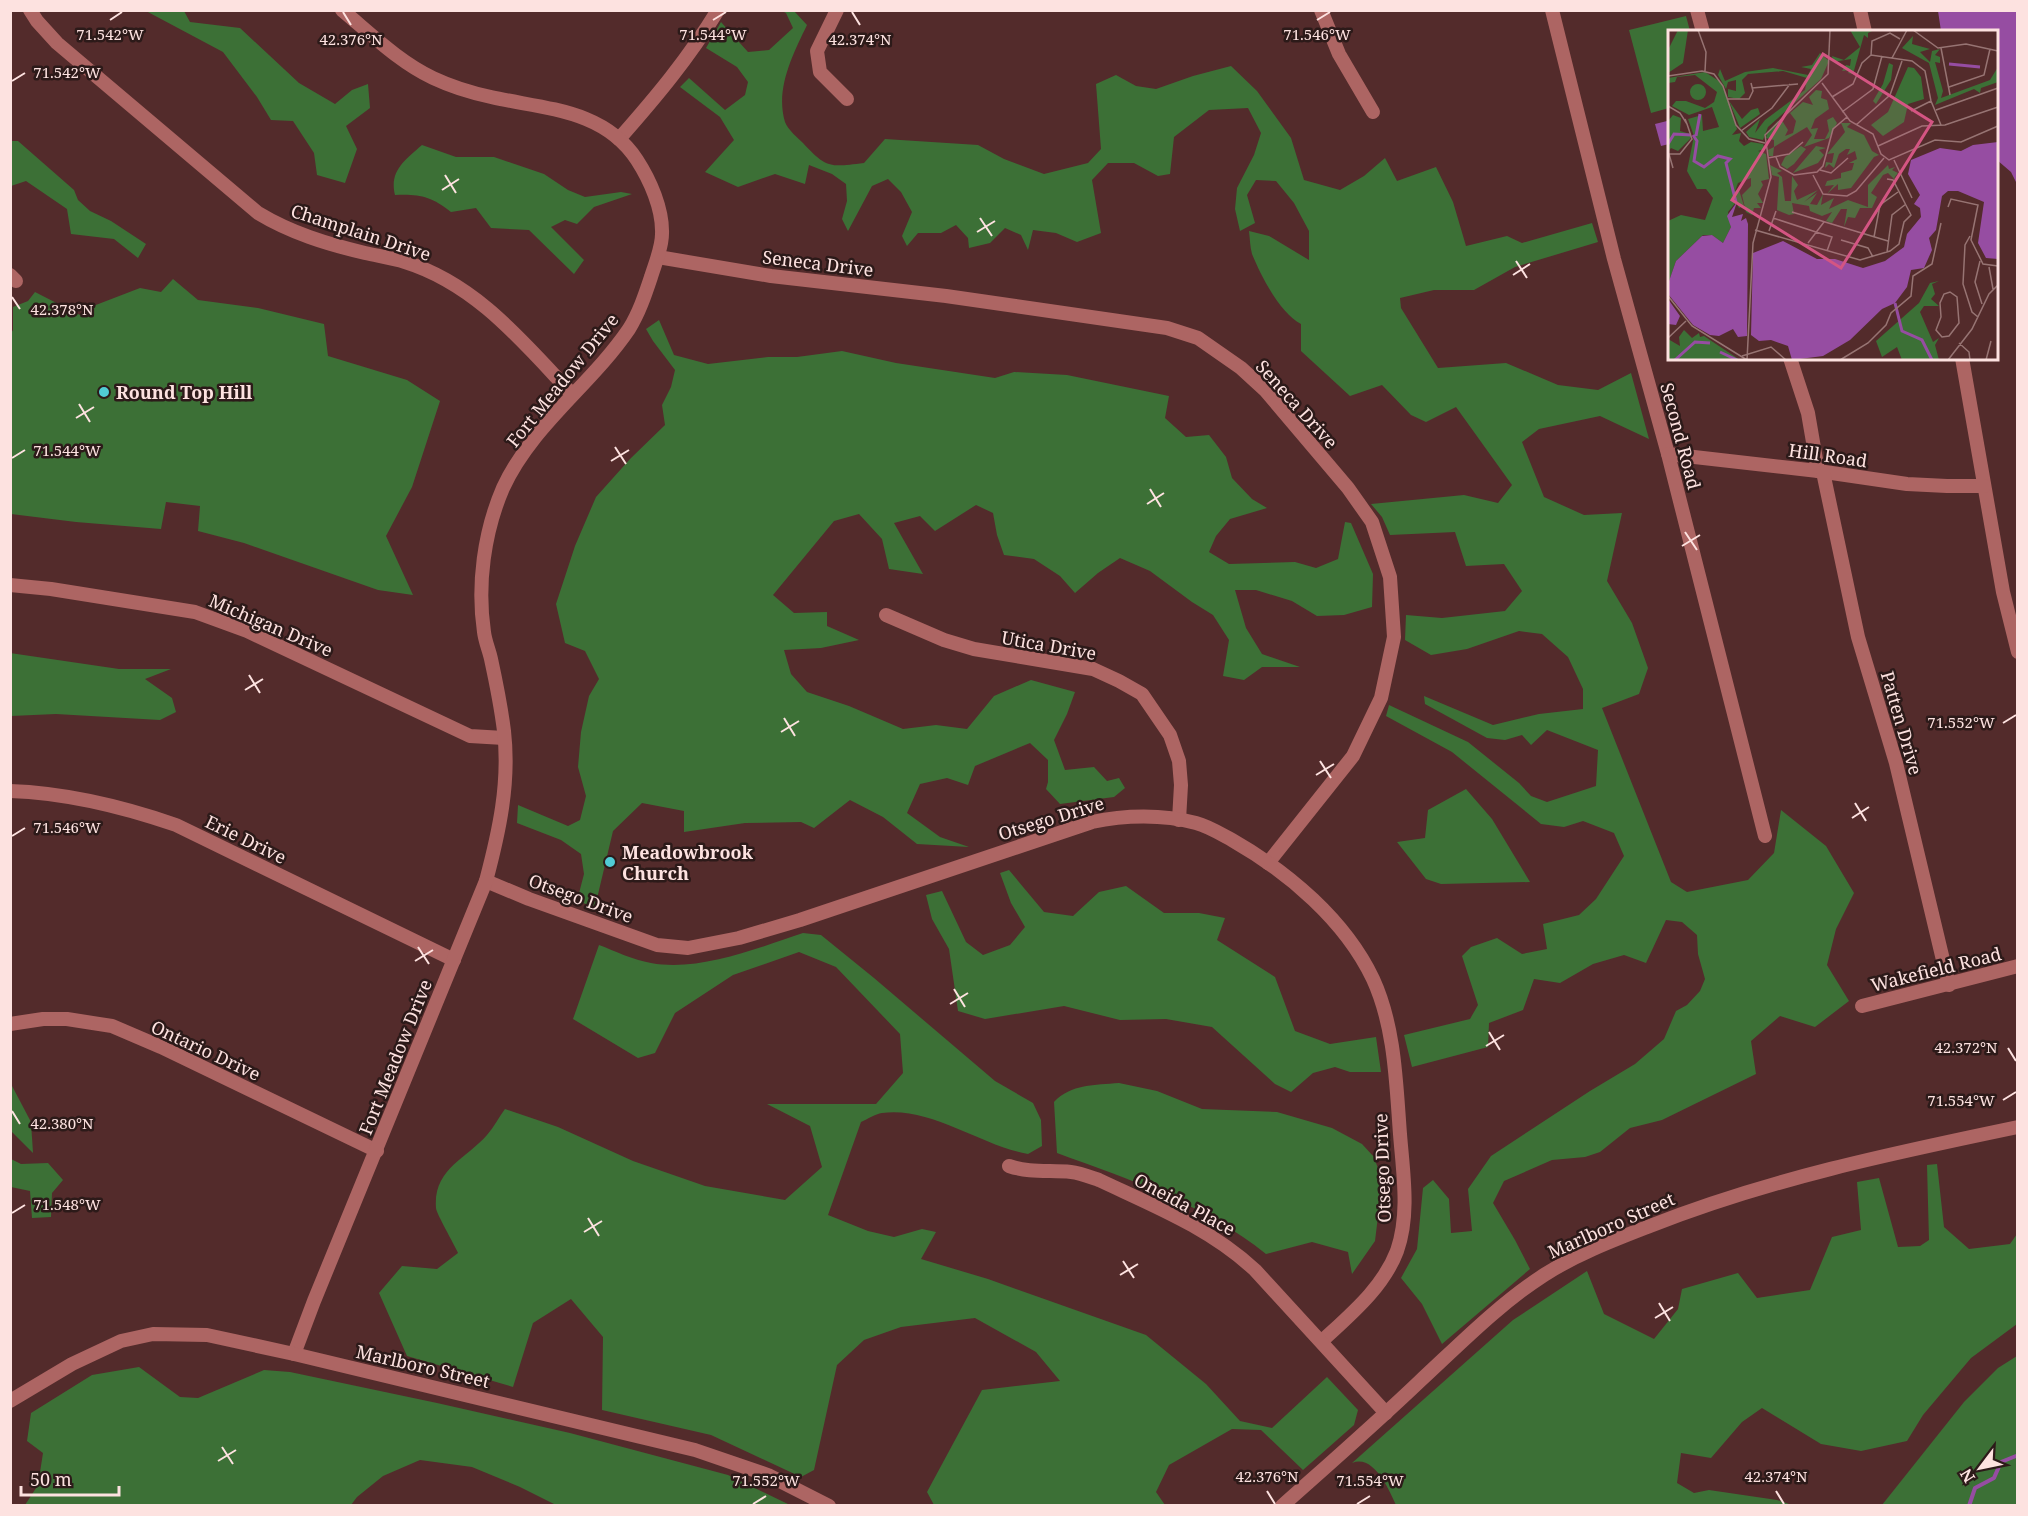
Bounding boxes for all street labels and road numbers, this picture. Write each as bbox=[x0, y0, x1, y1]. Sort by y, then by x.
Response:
street label: Champlain Drive bbox=[288, 198, 434, 266]
street label: Seneca Drive bbox=[761, 244, 875, 282]
street label: Fort Meadow Drive bbox=[501, 308, 623, 452]
street label: Seneca Drive bbox=[1251, 354, 1343, 454]
street label: Second Road bbox=[1655, 380, 1707, 492]
street label: Hill Road bbox=[1787, 438, 1869, 472]
street label: Michigan Drive bbox=[205, 588, 337, 662]
street label: Utica Drive bbox=[1000, 625, 1098, 665]
street label: Patten Drive bbox=[1876, 668, 1928, 778]
street label: Otsego Drive bbox=[995, 791, 1107, 845]
street label: Erie Drive bbox=[202, 809, 290, 869]
street label: Otsego Drive bbox=[525, 868, 637, 928]
street label: Wakefield Road bbox=[1868, 941, 2004, 997]
street label: Fort Meadow Drive bbox=[353, 976, 437, 1138]
street label: Ontario Drive bbox=[147, 1014, 265, 1086]
street label: Otsego Drive bbox=[1368, 1113, 1396, 1223]
street label: Oneida Place bbox=[1130, 1167, 1240, 1241]
street label: Marlboro Street bbox=[1544, 1186, 1678, 1264]
street label: Marlboro Street bbox=[354, 1339, 492, 1393]

